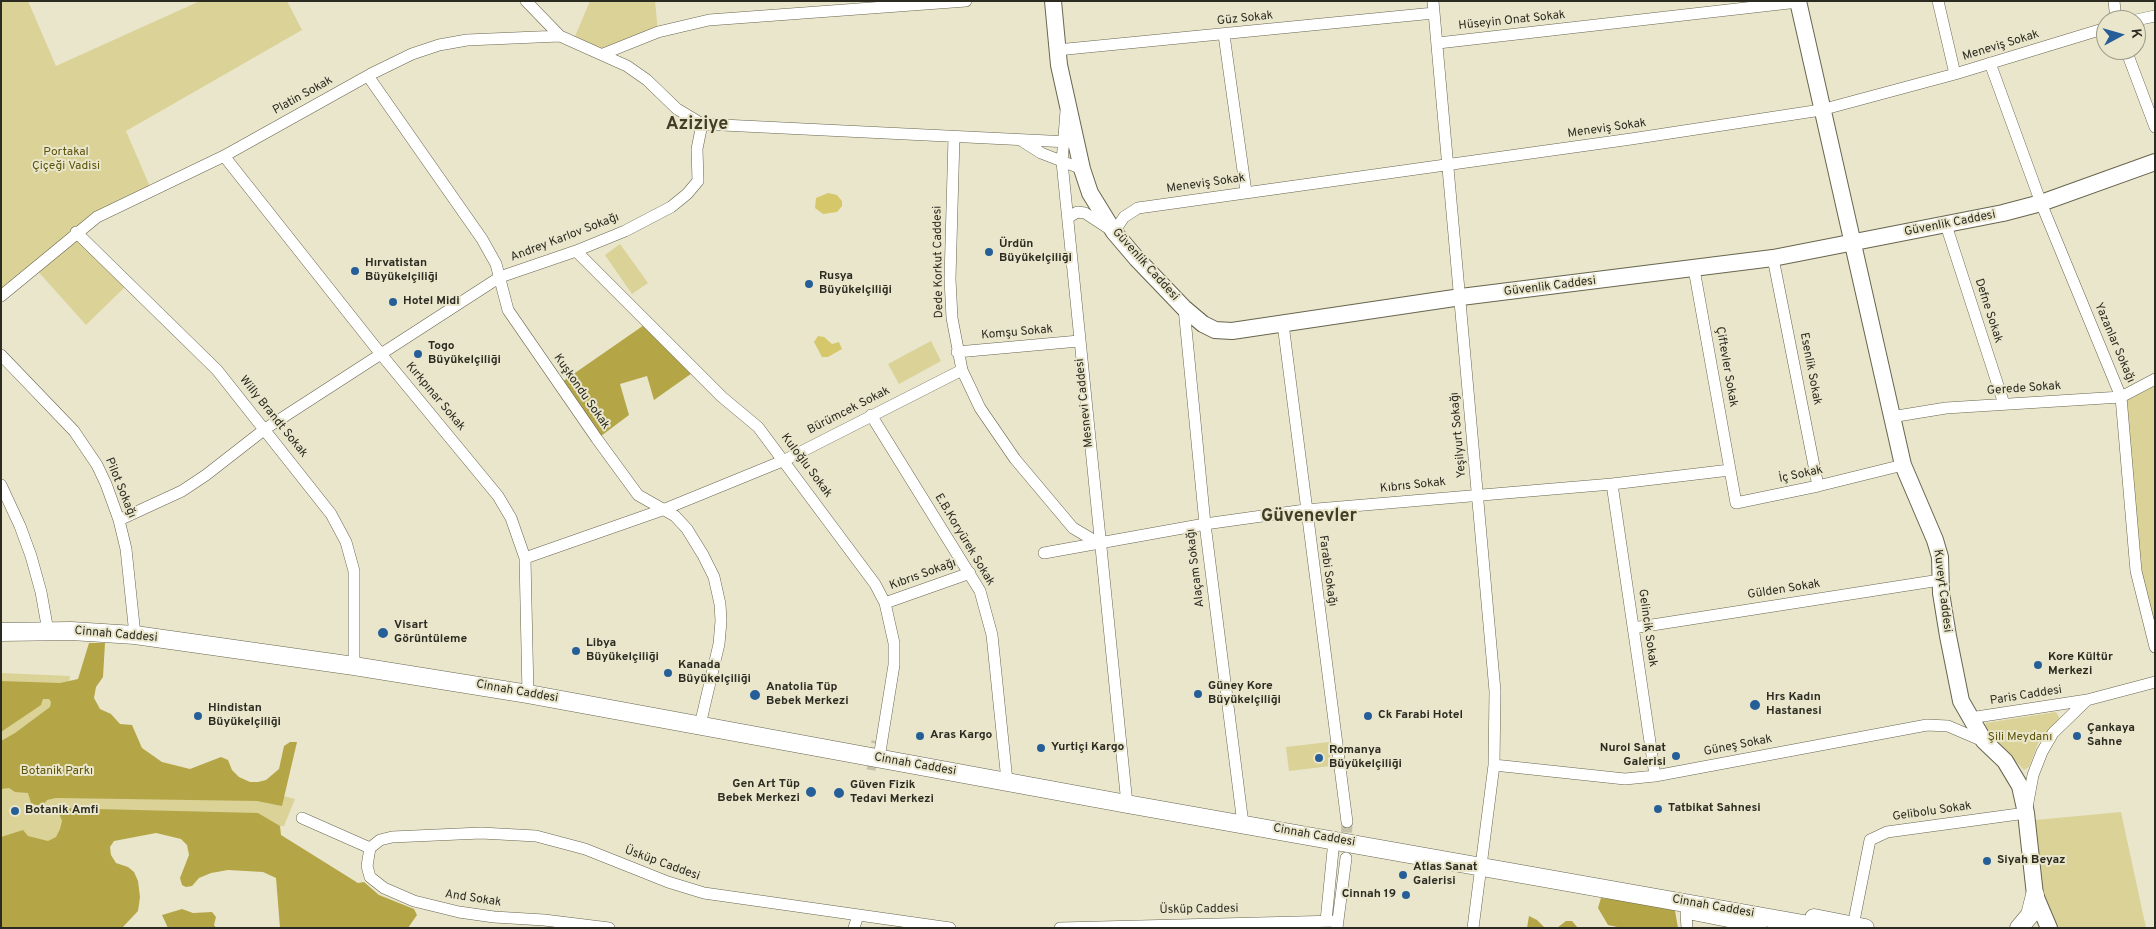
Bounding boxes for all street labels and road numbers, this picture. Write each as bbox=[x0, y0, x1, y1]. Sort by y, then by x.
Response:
street label: Hüseyin Onat Sokak bbox=[1458, 8, 1566, 34]
street label: Güz Sokak bbox=[1216, 9, 1274, 29]
street label: Meneviş Sokak bbox=[1961, 27, 2041, 65]
street label: Platin Sokak bbox=[271, 74, 335, 118]
street label: Meneviş Sokak bbox=[1567, 116, 1647, 142]
street label: Meneviş Sokak bbox=[1166, 171, 1246, 197]
street label: Dede Korkut Caddesi bbox=[931, 206, 947, 318]
street label: Güvenlik Caddesi bbox=[1903, 208, 1997, 240]
street label: Andrey Karlov Sokağı bbox=[509, 211, 621, 265]
street label: Güvenlik Caddesi bbox=[1109, 226, 1181, 304]
street label: Güvenlik Caddesi bbox=[1503, 274, 1597, 300]
street label: Defne Sokak bbox=[1971, 277, 2005, 345]
street label: Yazanlar Sokağı bbox=[2091, 301, 2137, 385]
street label: Komşu Sokak bbox=[981, 323, 1053, 343]
street label: Çiftevler Sokak bbox=[1712, 326, 1740, 408]
street label: Esenlik Sokak bbox=[1796, 331, 1824, 407]
street label: Kuşkondu Sokak bbox=[550, 352, 612, 432]
street label: Mesnevi Caddesi bbox=[1073, 358, 1097, 448]
street label: Kırkpınar Sokak bbox=[402, 360, 468, 434]
street label: Willy Brandt Sokak bbox=[236, 373, 310, 461]
street label: Gerede Sokak bbox=[1986, 379, 2062, 399]
street label: Bürümcek Sokak bbox=[805, 384, 893, 438]
street label: Yeşilyurt Sokağı bbox=[1448, 391, 1470, 479]
street label: Kuloğlu Sokak bbox=[777, 431, 835, 501]
street label: Pilot Sokağı bbox=[101, 456, 139, 520]
street label: İç Sokak bbox=[1778, 463, 1824, 487]
street label: Kıbrıs Sokak bbox=[1379, 475, 1447, 497]
street label: E.B.Koryürek Sokak bbox=[931, 491, 997, 589]
street label: Alaçam Sokağı bbox=[1184, 528, 1208, 608]
street label: Farabi Sokağı bbox=[1315, 534, 1339, 608]
street label: Kuveyt Caddesi bbox=[1930, 549, 1954, 633]
street label: Kıbrıs Sokağı bbox=[888, 556, 958, 594]
street label: Gülden Sokak bbox=[1747, 577, 1821, 603]
street label: Gelincik Sokak bbox=[1634, 588, 1660, 668]
street label: Cinnah Caddesi bbox=[74, 624, 158, 646]
street label: Cinnah Caddesi bbox=[475, 678, 559, 706]
street label: Paris Caddesi bbox=[1989, 683, 2063, 709]
street label: Güneş Sokak bbox=[1703, 732, 1773, 760]
street label: Cinnah Caddesi bbox=[873, 751, 957, 779]
street label: Gelibolu Sokak bbox=[1892, 799, 1972, 825]
street label: Cinnah Caddesi bbox=[1272, 822, 1356, 850]
street label: Üsküp Caddesi bbox=[622, 844, 702, 884]
street label: And Sokak bbox=[444, 887, 502, 911]
street label: Cinnah Caddesi bbox=[1671, 893, 1755, 921]
street label: Üsküp Caddesi bbox=[1159, 902, 1239, 918]

